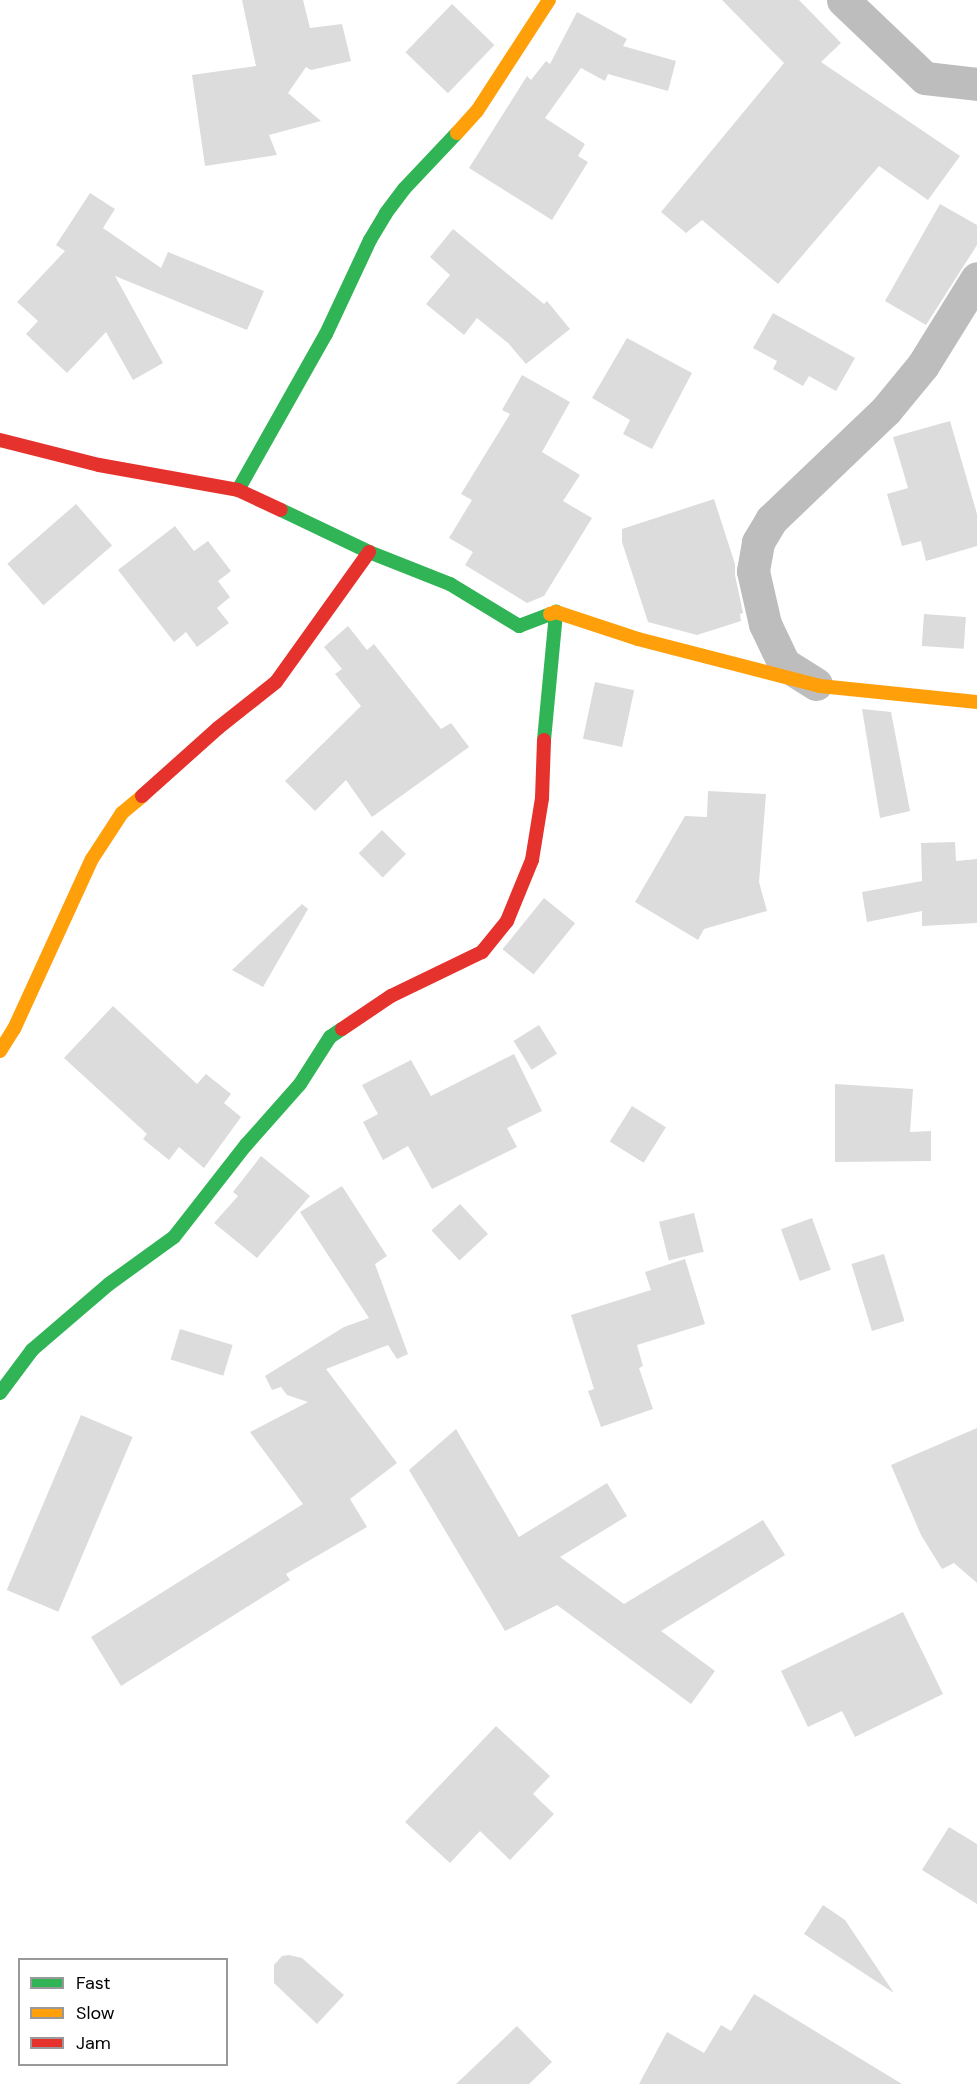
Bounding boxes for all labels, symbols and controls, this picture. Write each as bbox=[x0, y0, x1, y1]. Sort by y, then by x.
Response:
legend bbox=[18, 1958, 228, 2066]
text: Fast bbox=[76, 1971, 111, 1995]
text: Slow bbox=[76, 2001, 115, 2025]
text: Jam bbox=[76, 2031, 111, 2055]

